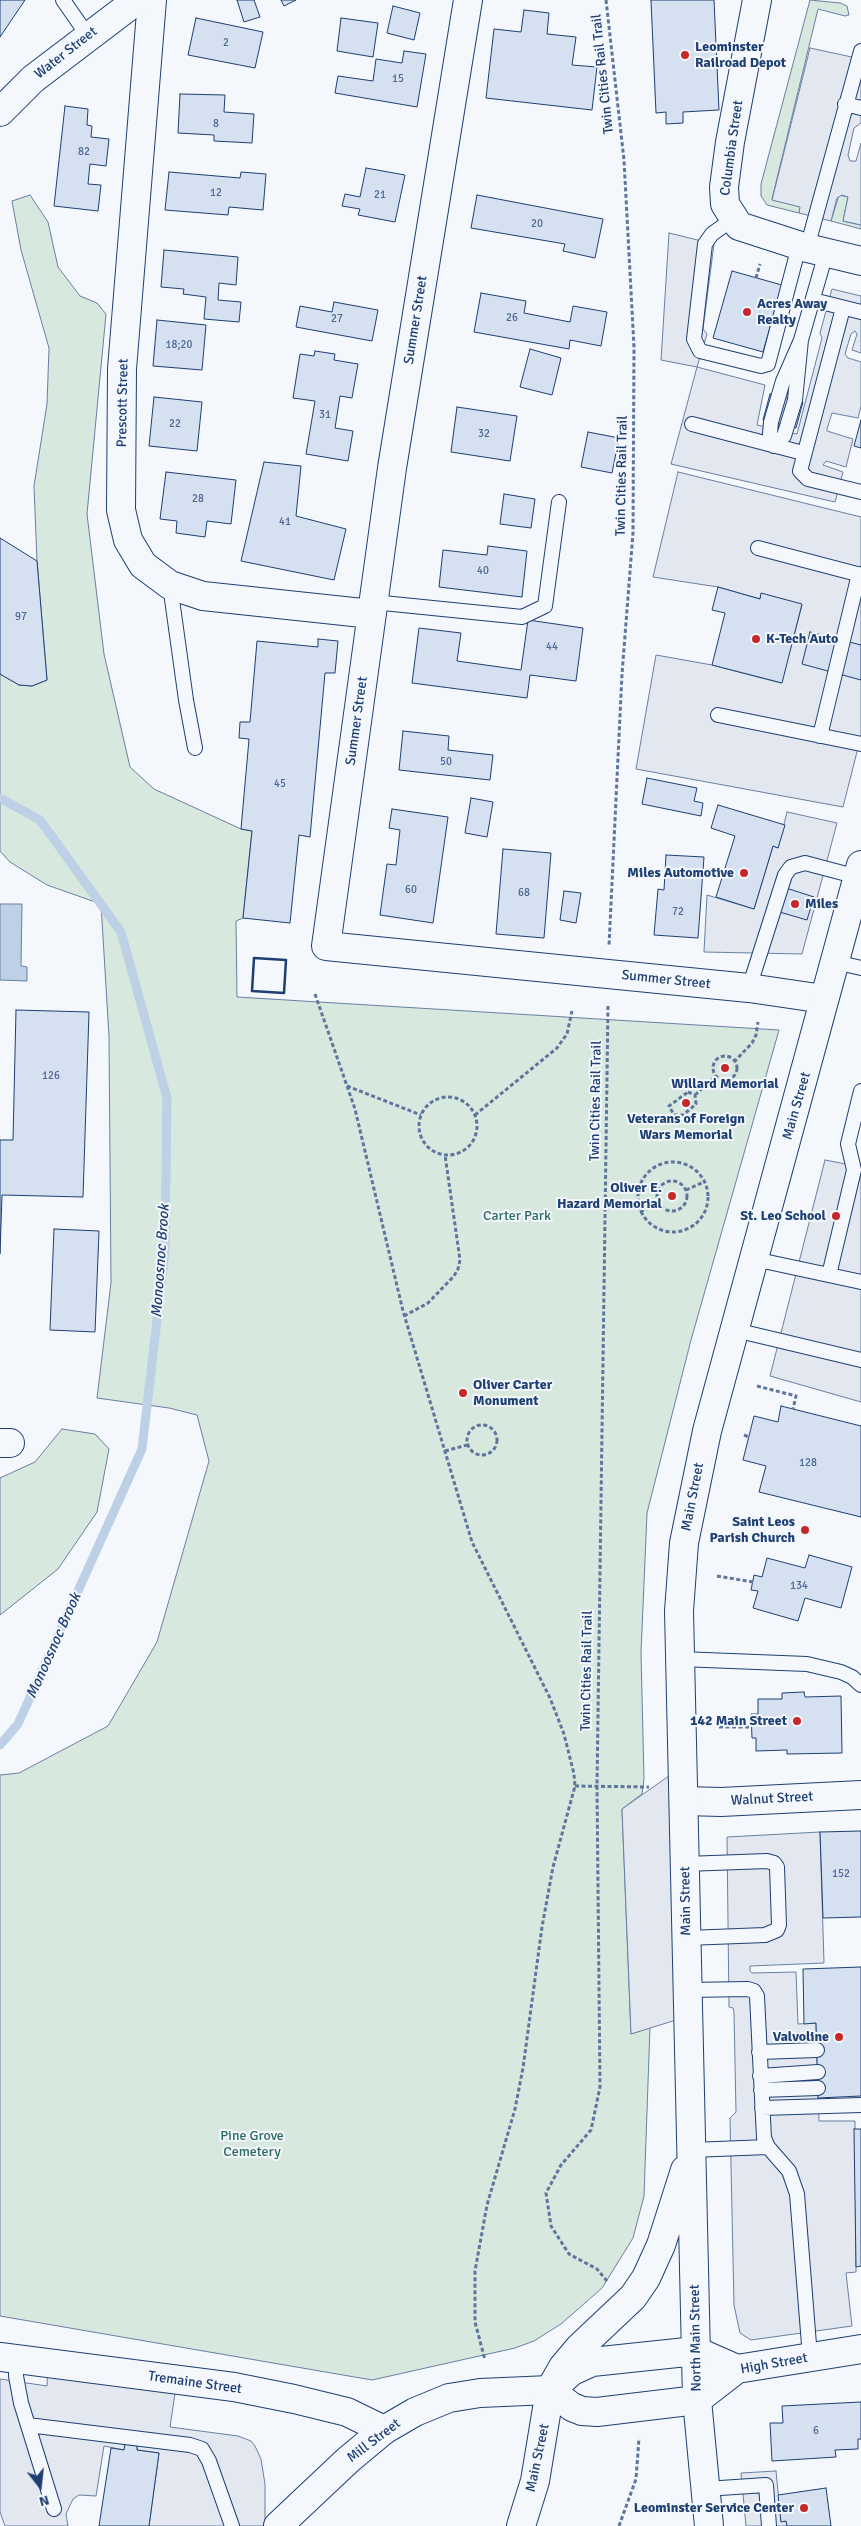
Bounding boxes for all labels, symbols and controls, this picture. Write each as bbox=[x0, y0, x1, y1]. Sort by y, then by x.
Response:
street label: Twin Cities Rail Trail bbox=[588, 13, 618, 135]
street label: Water Street bbox=[31, 23, 101, 83]
house number: 2 bbox=[223, 36, 229, 50]
place label: Leominster Railroad Depot bbox=[695, 39, 786, 72]
marker: Leominster Railroad Depot bbox=[679, 49, 691, 61]
house number: 15 bbox=[392, 72, 404, 86]
street label: Columbia Street bbox=[717, 99, 747, 197]
house number: 8 bbox=[213, 117, 219, 131]
house number: 82 bbox=[78, 145, 90, 159]
house number: 12 bbox=[210, 186, 222, 200]
house number: 21 bbox=[374, 188, 386, 202]
house number: 20 bbox=[531, 217, 543, 231]
street label: Summer Street bbox=[401, 275, 431, 365]
place label: Acres Away Realty bbox=[757, 296, 827, 328]
marker: Acres Away Realty bbox=[741, 306, 753, 318]
house number: 26 bbox=[506, 311, 518, 325]
house number: 27 bbox=[331, 312, 343, 326]
house number: 18;20 bbox=[166, 338, 192, 352]
street label: Prescott Street bbox=[114, 358, 132, 448]
house number: 31 bbox=[319, 408, 331, 422]
street label: Twin Cities Rail Trail bbox=[613, 416, 631, 536]
house number: 22 bbox=[169, 417, 181, 431]
house number: 32 bbox=[478, 427, 490, 441]
house number: 28 bbox=[192, 492, 204, 506]
house number: 41 bbox=[279, 515, 291, 529]
house number: 40 bbox=[477, 564, 489, 578]
house number: 97 bbox=[15, 610, 27, 624]
place label: K-Tech Auto bbox=[766, 631, 838, 647]
marker: K-Tech Auto bbox=[750, 633, 762, 645]
house number: 44 bbox=[546, 640, 558, 654]
street label: Summer Street bbox=[342, 676, 372, 766]
house number: 50 bbox=[440, 755, 452, 769]
house number: 45 bbox=[274, 777, 286, 791]
place label: Miles Automotive bbox=[627, 865, 734, 881]
marker: Miles Automotive bbox=[738, 867, 750, 879]
house number: 60 bbox=[405, 883, 417, 897]
house number: 68 bbox=[518, 886, 530, 900]
place label: Miles bbox=[805, 896, 838, 912]
marker: Miles bbox=[789, 898, 801, 910]
house number: 72 bbox=[672, 905, 684, 919]
street label: Summer Street bbox=[621, 967, 711, 993]
street label: Twin Cities Rail Trail bbox=[587, 1041, 605, 1161]
marker: Willard Memorial bbox=[719, 1062, 731, 1074]
house number: 126 bbox=[42, 1069, 60, 1083]
street label: Main Street bbox=[779, 1070, 815, 1142]
place label: Willard Memorial bbox=[671, 1076, 779, 1092]
marker: Veterans of Foreign Wars Memorial bbox=[680, 1097, 692, 1109]
place label: Veterans of Foreign Wars Memorial bbox=[627, 1111, 745, 1144]
place label: Oliver E. Hazard Memorial bbox=[557, 1180, 662, 1212]
marker: Oliver E. Hazard Memorial bbox=[666, 1190, 678, 1202]
water label: Monoosnoc Brook bbox=[148, 1204, 174, 1318]
park label: Carter Park bbox=[483, 1208, 551, 1224]
place label: St. Leo School bbox=[740, 1208, 826, 1224]
marker: St. Leo School bbox=[830, 1210, 842, 1222]
place label: Oliver Carter Monument bbox=[473, 1377, 552, 1410]
marker: Oliver Carter Monument bbox=[457, 1387, 469, 1399]
house number: 128 bbox=[799, 1456, 817, 1470]
street label: Main Street bbox=[678, 1461, 708, 1533]
place label: Saint Leos Parish Church bbox=[710, 1514, 795, 1546]
marker: Saint Leos Parish Church bbox=[799, 1524, 811, 1536]
house number: 134 bbox=[790, 1579, 808, 1593]
water label: Monoosnoc Brook bbox=[23, 1590, 85, 1702]
street label: Twin Cities Rail Trail bbox=[578, 1611, 596, 1731]
place label: 142 Main Street bbox=[690, 1713, 787, 1729]
marker: 142 Main Street bbox=[791, 1715, 803, 1727]
street label: Walnut Street bbox=[730, 1788, 814, 1810]
street label: Main Street bbox=[677, 1866, 695, 1936]
house number: 152 bbox=[832, 1867, 850, 1881]
place label: Valvoline bbox=[773, 2029, 829, 2045]
marker: Valvoline bbox=[833, 2031, 845, 2043]
park label: Pine Grove Cemetery bbox=[220, 2128, 284, 2160]
street label: North Main Street bbox=[687, 2284, 705, 2392]
street label: High Street bbox=[739, 2350, 809, 2378]
street label: Tremaine Street bbox=[147, 2368, 243, 2398]
street label: Mill Street bbox=[344, 2415, 404, 2467]
street label: Main Street bbox=[523, 2422, 553, 2494]
house number: 6 bbox=[813, 2424, 819, 2438]
north arrow bbox=[15, 2461, 65, 2511]
text: N bbox=[37, 2491, 51, 2510]
place label: Leominster Service Center bbox=[634, 2500, 794, 2516]
marker: Leominster Service Center bbox=[798, 2502, 810, 2514]

